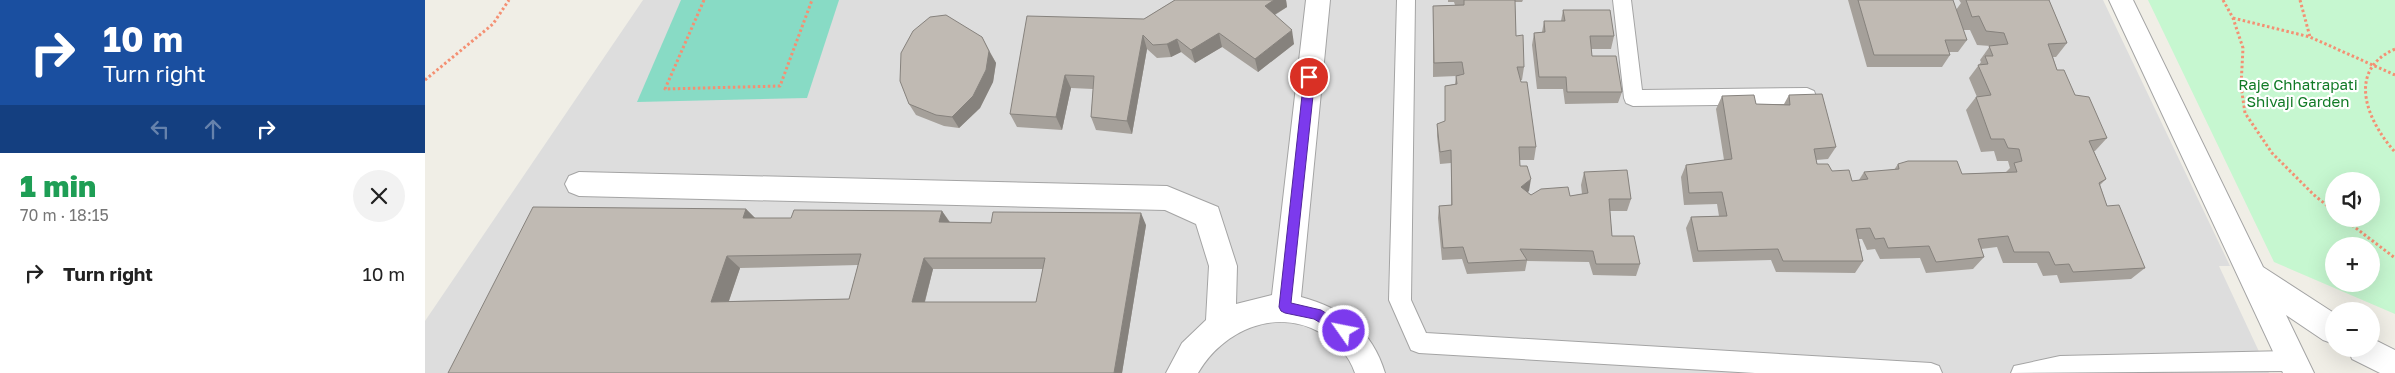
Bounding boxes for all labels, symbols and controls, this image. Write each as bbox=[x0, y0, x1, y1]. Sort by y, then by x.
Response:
text: 10 m bbox=[103, 18, 183, 60]
icon: right bbox=[20, 20, 85, 85]
pin bbox=[1288, 56, 1330, 98]
text: Turn right bbox=[103, 60, 206, 87]
icon: arrive bbox=[1295, 63, 1323, 91]
park label: Raje Chhatrapati Shivaji Garden bbox=[2238, 75, 2358, 110]
icon: left bbox=[146, 115, 174, 143]
icon: ahead bbox=[199, 115, 227, 143]
icon: right bbox=[252, 115, 280, 143]
text: 1 min bbox=[20, 168, 96, 204]
button: close bbox=[353, 170, 405, 222]
map controls bbox=[2325, 172, 2380, 357]
button: sound bbox=[2325, 172, 2380, 227]
text: 70 m · 18:15 bbox=[20, 205, 109, 225]
button: + bbox=[2325, 237, 2380, 292]
icon: right bbox=[20, 259, 48, 287]
text: Turn right bbox=[63, 262, 153, 285]
text: 10 m bbox=[362, 262, 405, 285]
button: − bbox=[2325, 302, 2380, 357]
position arrow bbox=[1317, 304, 1369, 356]

